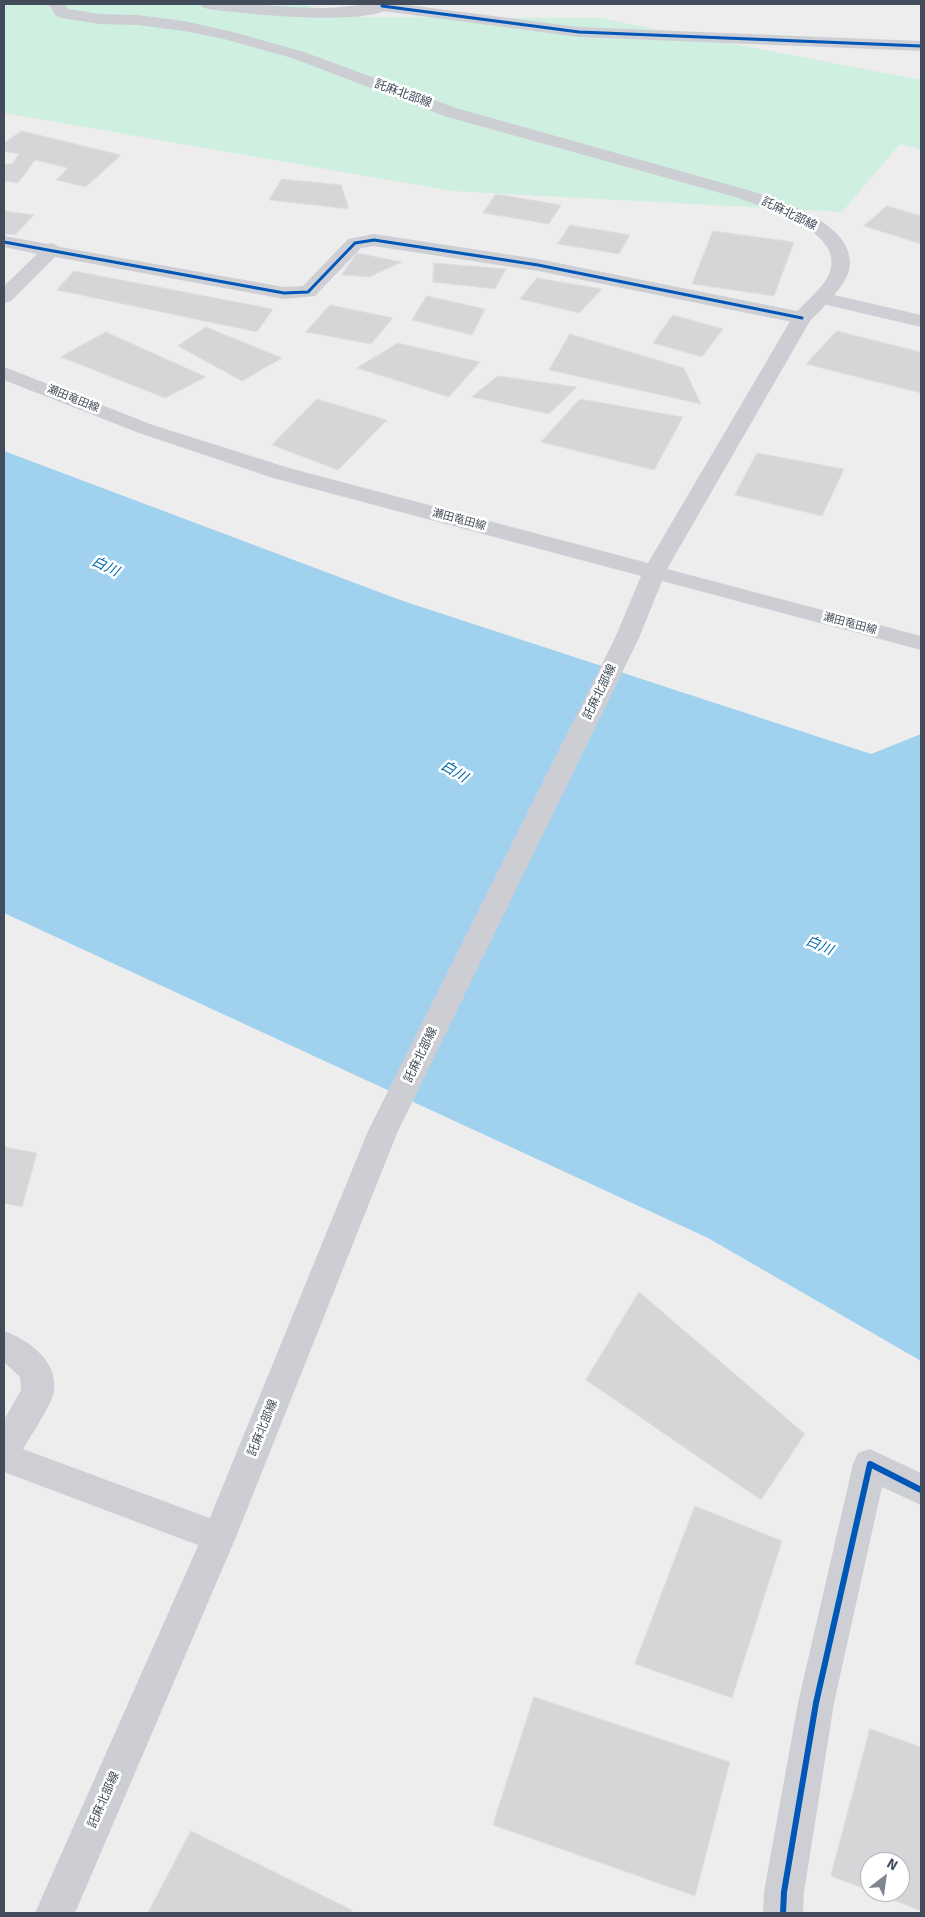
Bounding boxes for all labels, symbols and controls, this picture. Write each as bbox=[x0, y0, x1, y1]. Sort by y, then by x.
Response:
street label: 託麻北部線 bbox=[372, 77, 434, 111]
street label: 託麻北部線 bbox=[759, 194, 819, 234]
street label: 瀬田竜田線 bbox=[45, 383, 101, 415]
street label: 瀬田竜田線 bbox=[431, 507, 487, 533]
water label: 白川 bbox=[89, 553, 121, 581]
street label: 瀬田竜田線 bbox=[822, 611, 878, 637]
street label: 託麻北部線 bbox=[580, 662, 620, 722]
water label: 白川 bbox=[438, 758, 470, 786]
water label: 白川 bbox=[803, 933, 835, 959]
street label: 託麻北部線 bbox=[401, 1025, 441, 1085]
street label: 託麻北部線 bbox=[245, 1397, 281, 1459]
street label: 託麻北部線 bbox=[85, 1770, 123, 1830]
north arrow bbox=[860, 1852, 910, 1902]
text: N bbox=[884, 1855, 901, 1874]

